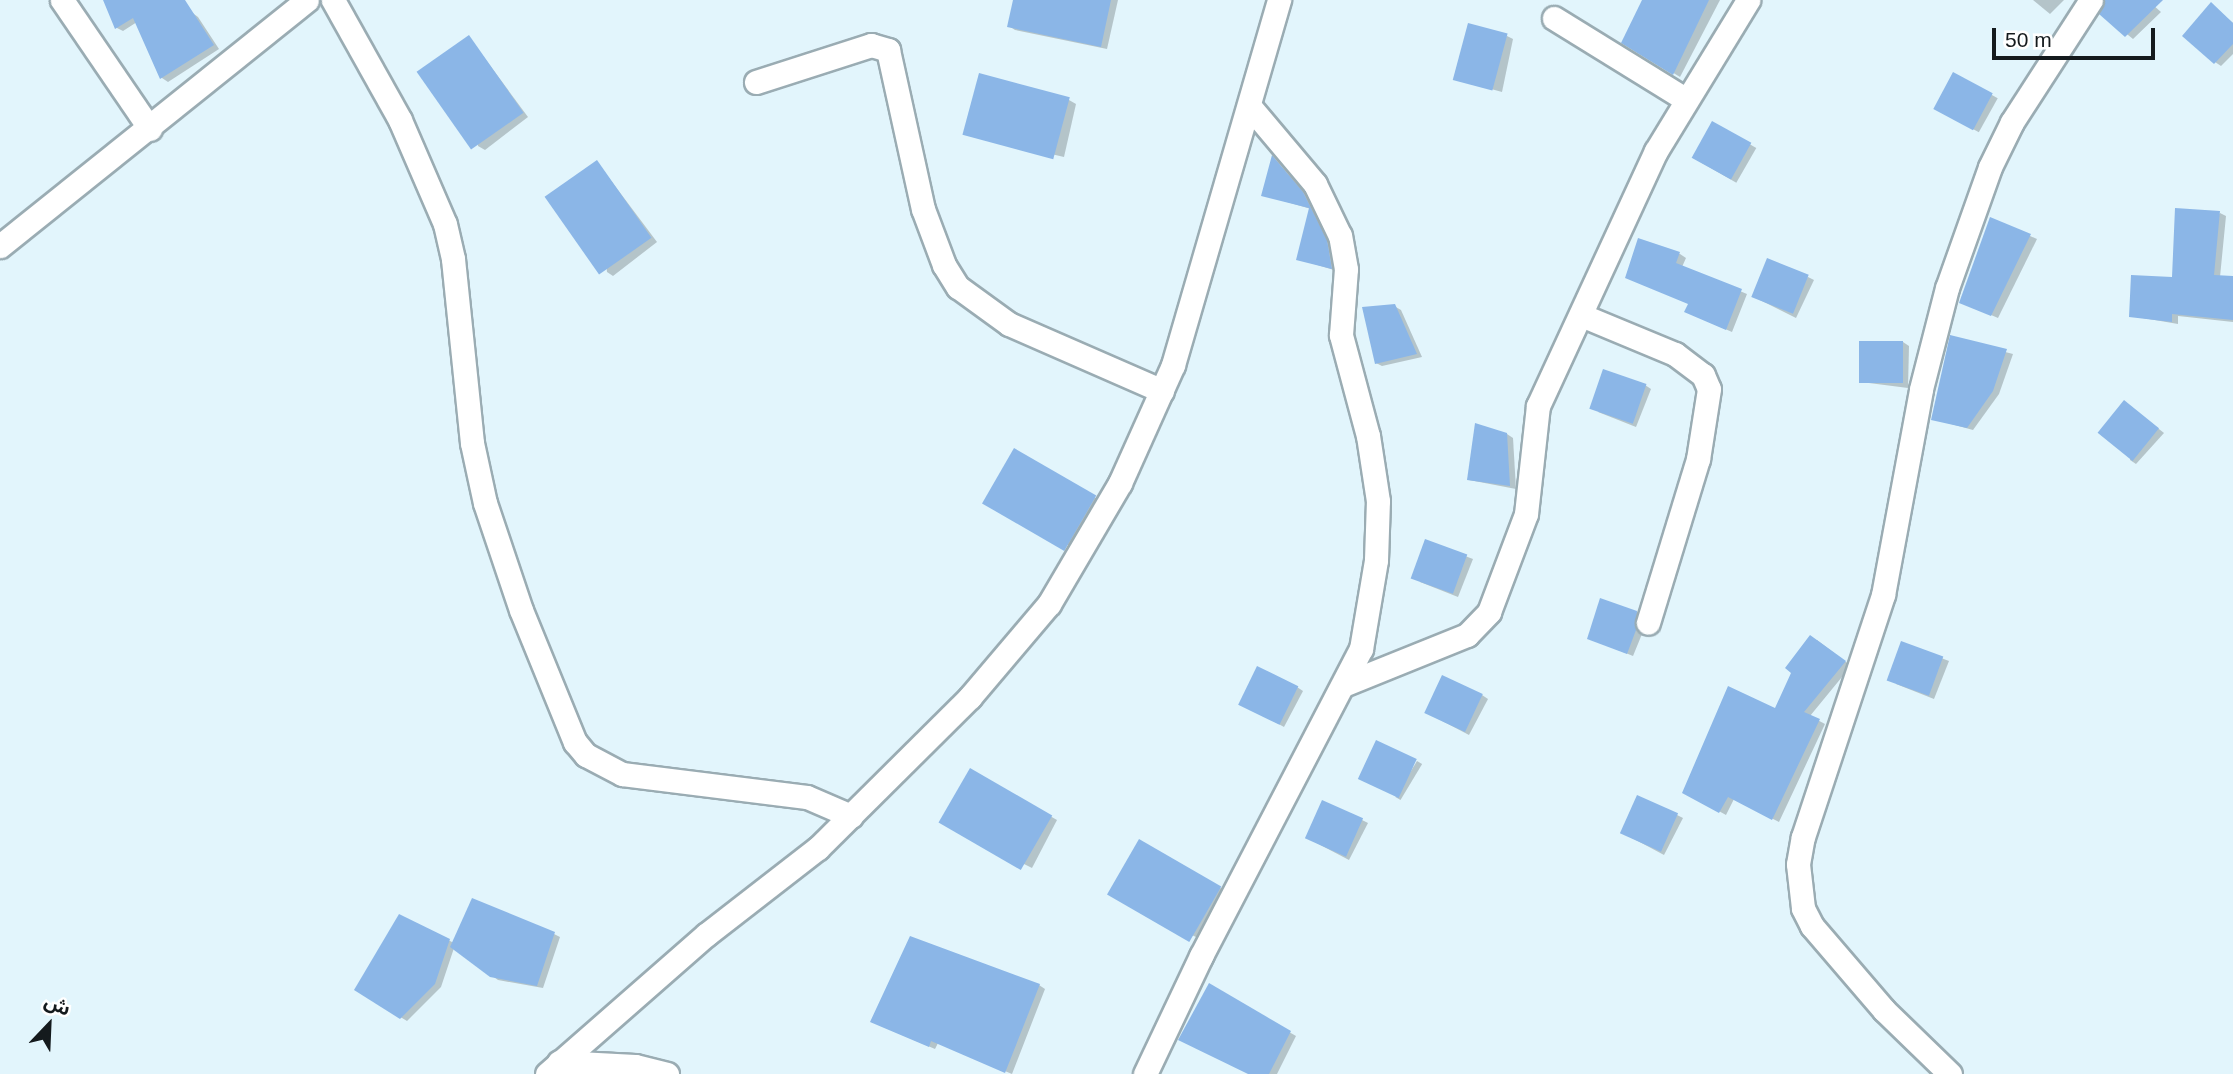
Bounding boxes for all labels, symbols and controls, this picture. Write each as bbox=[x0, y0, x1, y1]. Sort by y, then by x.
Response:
scale bar bbox=[1995, 14, 2158, 58]
text: 50 m bbox=[2005, 28, 2052, 51]
north arrow bbox=[14, 990, 84, 1060]
text: ش bbox=[41, 990, 73, 1020]

